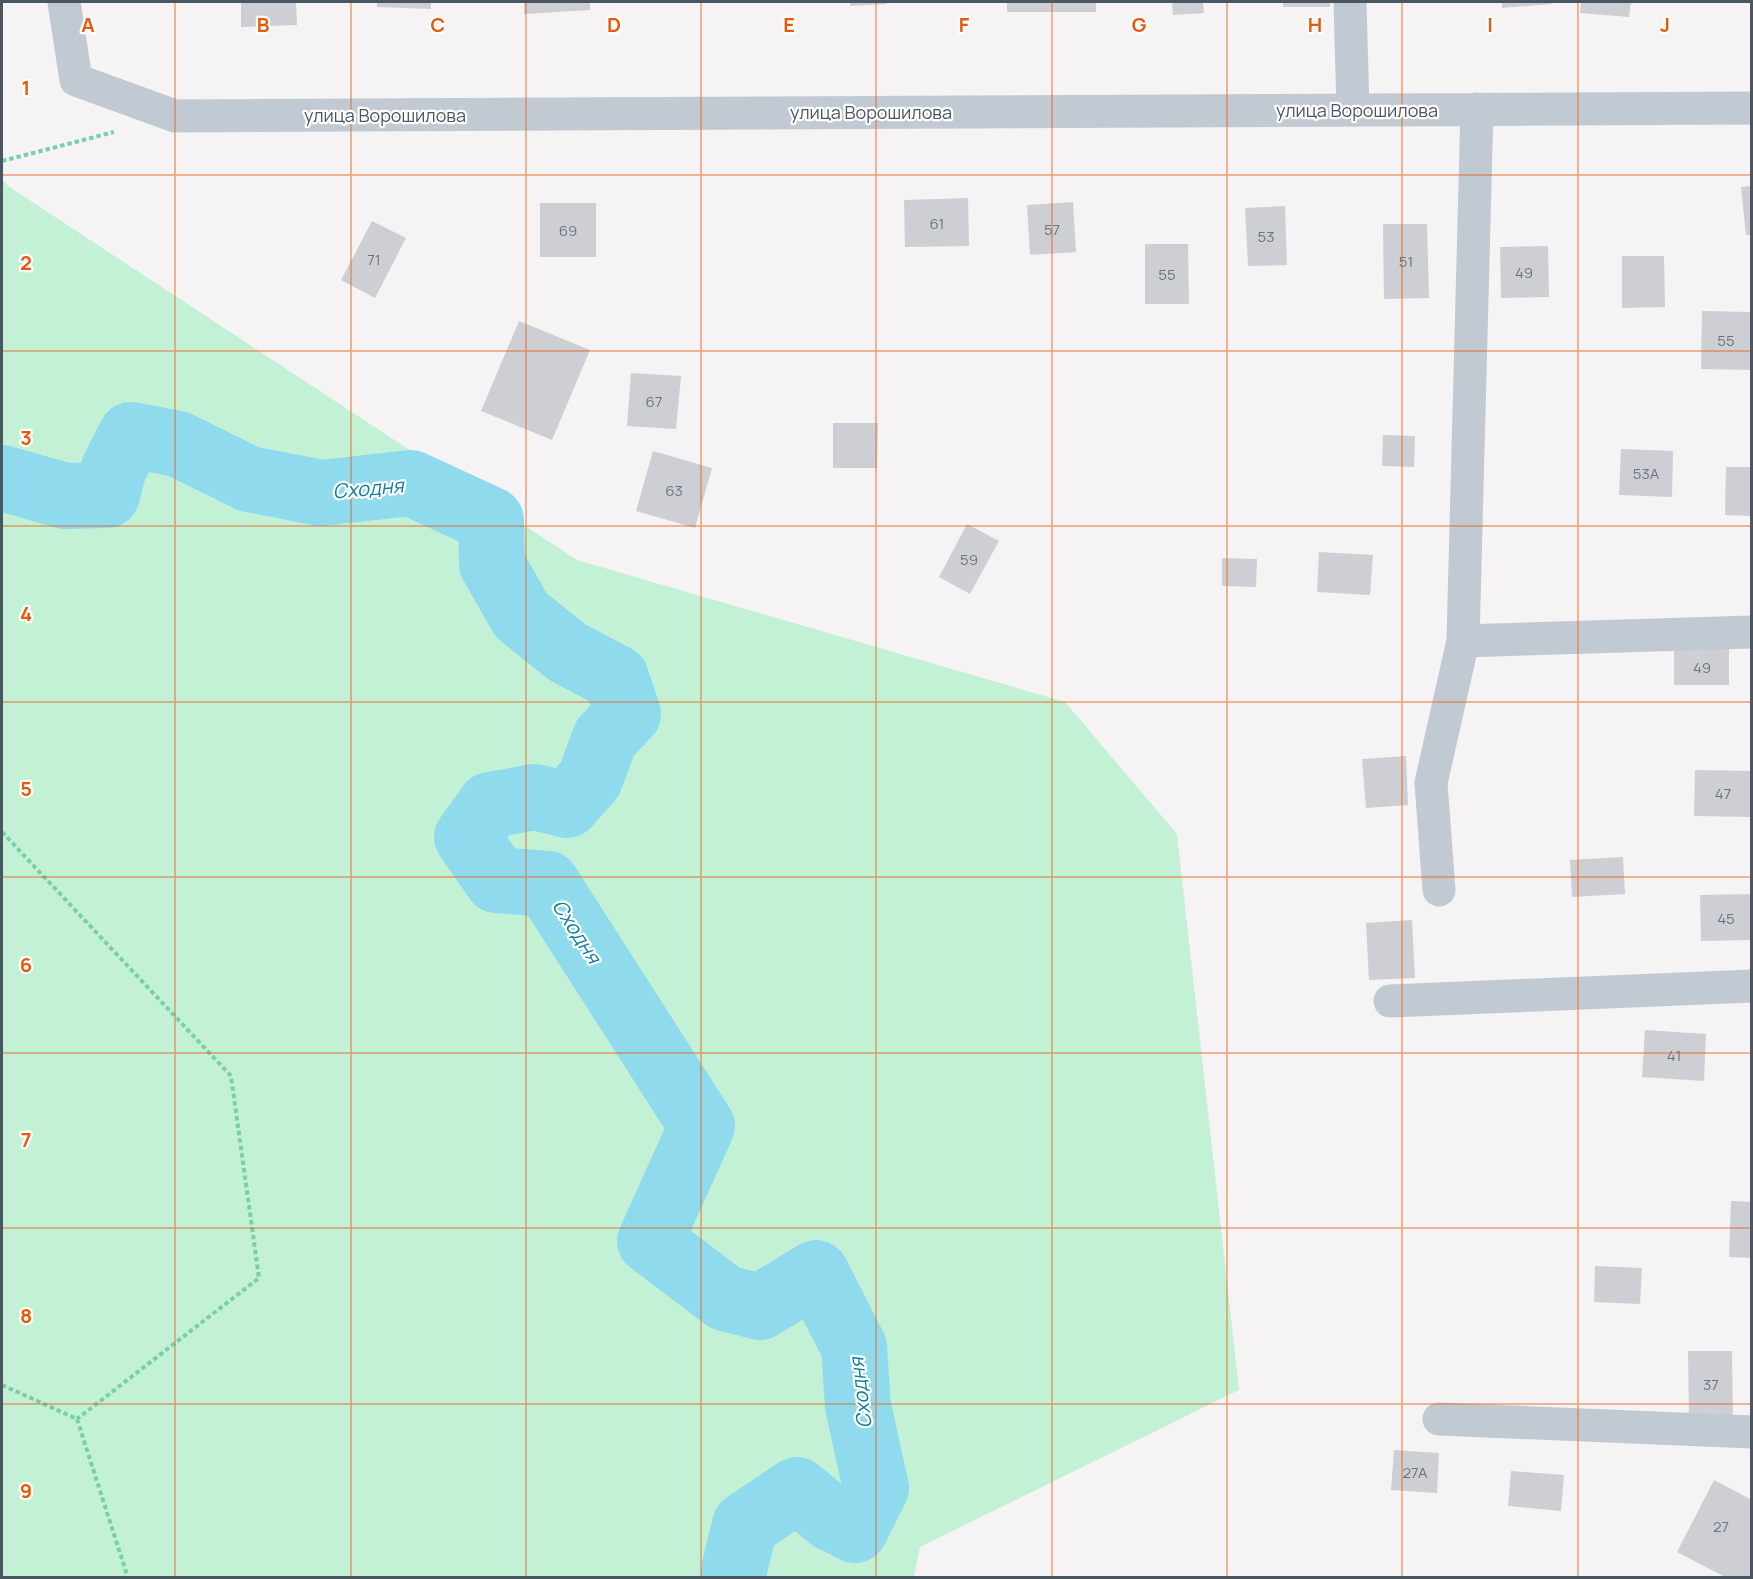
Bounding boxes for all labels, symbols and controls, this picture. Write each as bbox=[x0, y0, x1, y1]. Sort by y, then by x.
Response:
text: A bbox=[81, 11, 95, 38]
text: B bbox=[257, 11, 270, 38]
text: C bbox=[431, 11, 445, 38]
text: D bbox=[607, 11, 621, 38]
text: E bbox=[783, 11, 795, 38]
text: F bbox=[959, 11, 970, 38]
text: G bbox=[1132, 11, 1147, 38]
text: H bbox=[1308, 11, 1322, 38]
text: I bbox=[1487, 11, 1493, 38]
text: J bbox=[1660, 11, 1670, 38]
text: 1 bbox=[22, 74, 30, 101]
street label: улица Ворошилова bbox=[1276, 98, 1438, 122]
street label: улица Ворошилова bbox=[790, 100, 952, 124]
street label: улица Ворошилова bbox=[304, 103, 466, 127]
house number: 61 bbox=[930, 213, 944, 234]
house number: 57 bbox=[1044, 219, 1060, 240]
house number: 69 bbox=[559, 220, 577, 241]
house number: 53 bbox=[1258, 226, 1274, 247]
text: 2 bbox=[20, 249, 32, 276]
house number: 71 bbox=[367, 249, 381, 270]
house number: 51 bbox=[1399, 251, 1413, 272]
house number: 49 bbox=[1515, 262, 1533, 283]
house number: 55 bbox=[1158, 264, 1176, 285]
house number: 55 bbox=[1717, 330, 1735, 351]
house number: 67 bbox=[646, 391, 662, 412]
text: 3 bbox=[20, 424, 32, 451]
house number: 53А bbox=[1633, 463, 1660, 484]
water label: Сходня bbox=[331, 471, 407, 505]
house number: 63 bbox=[665, 480, 683, 501]
house number: 59 bbox=[960, 549, 978, 570]
text: 4 bbox=[20, 600, 32, 627]
house number: 49 bbox=[1693, 657, 1711, 678]
text: 5 bbox=[20, 775, 32, 802]
house number: 47 bbox=[1715, 783, 1731, 804]
water label: Сходня bbox=[546, 894, 609, 970]
house number: 45 bbox=[1717, 908, 1735, 929]
text: 6 bbox=[20, 951, 32, 978]
house number: 41 bbox=[1667, 1045, 1681, 1066]
text: 7 bbox=[21, 1126, 31, 1153]
text: 8 bbox=[20, 1302, 32, 1329]
water label: Сходня bbox=[842, 1354, 878, 1430]
house number: 37 bbox=[1703, 1374, 1719, 1395]
house number: 27А bbox=[1403, 1462, 1428, 1483]
text: 9 bbox=[20, 1477, 32, 1504]
house number: 27 bbox=[1713, 1516, 1729, 1537]

